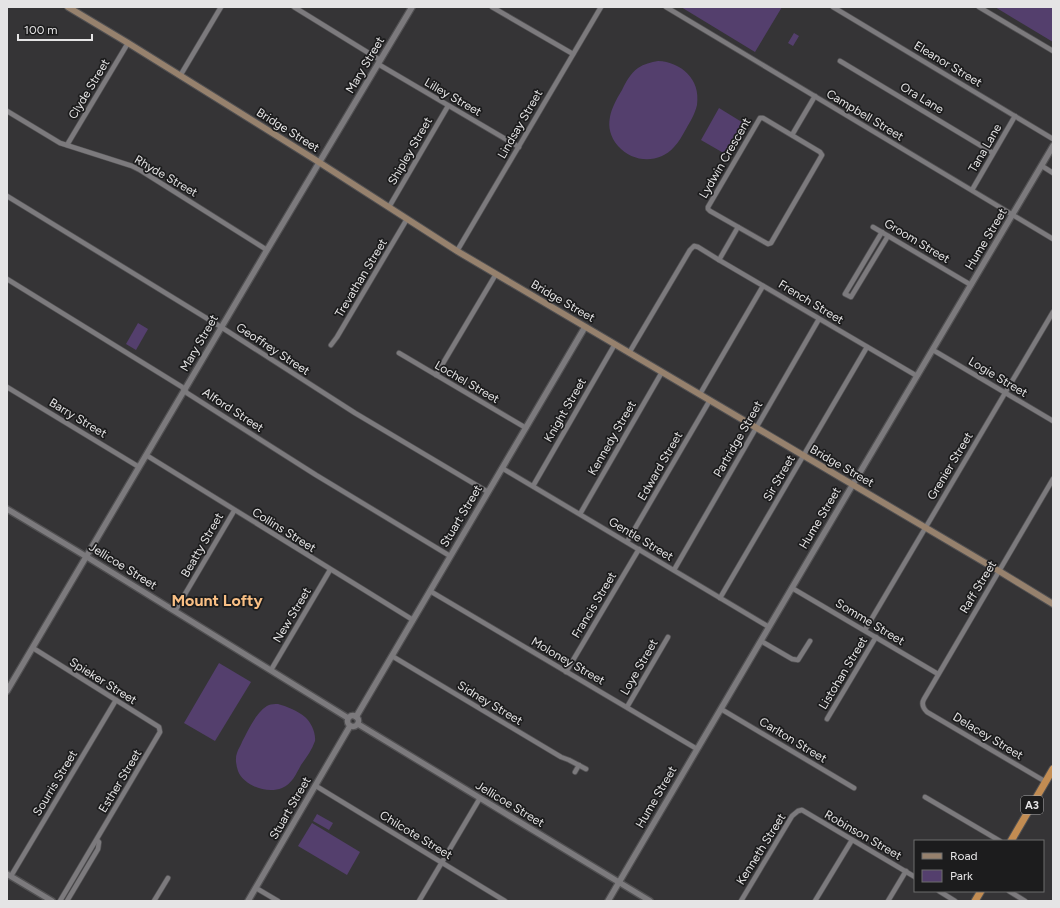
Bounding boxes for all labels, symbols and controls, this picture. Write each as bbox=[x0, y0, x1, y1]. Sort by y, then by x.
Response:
scale bar bbox=[18, 16, 92, 42]
text: 100 m bbox=[24, 23, 58, 37]
street label: Mary Street bbox=[343, 34, 388, 96]
street label: Eleanor Street bbox=[912, 38, 985, 90]
street label: Clyde Street bbox=[66, 56, 113, 122]
street label: Lilley Street bbox=[422, 75, 484, 119]
street label: Ora Lane bbox=[898, 80, 947, 117]
street label: Campbell Street bbox=[824, 86, 907, 144]
street label: Lindsay Street bbox=[495, 87, 546, 161]
street label: Bridge Street bbox=[254, 105, 322, 155]
street label: Shipley Street bbox=[385, 114, 435, 187]
street label: Lydwin Crescent bbox=[696, 115, 754, 201]
street label: Tana Lane bbox=[966, 121, 1005, 175]
street label: Rhyde Street bbox=[132, 152, 200, 200]
street label: Hume Street bbox=[962, 205, 1010, 272]
street label: Groom Street bbox=[882, 216, 953, 266]
street label: Trevathan Street bbox=[332, 236, 390, 320]
street label: Bridge Street bbox=[529, 277, 598, 325]
street label: French Street bbox=[776, 277, 846, 327]
street label: Mary Street bbox=[177, 312, 221, 374]
street label: Geoffrey Street bbox=[234, 320, 313, 378]
street label: Logie Street bbox=[966, 354, 1030, 400]
street label: Lochel Street bbox=[432, 358, 502, 406]
street label: Knight Street bbox=[541, 375, 589, 445]
street label: Alford Street bbox=[200, 385, 266, 435]
street label: Barry Street bbox=[47, 395, 110, 441]
street label: Kennedy Street bbox=[585, 398, 639, 478]
street label: Partridge Street bbox=[711, 398, 766, 480]
street label: Edward Street bbox=[635, 429, 686, 503]
street label: Grenier Street bbox=[924, 429, 976, 502]
street label: Bridge Street bbox=[808, 442, 877, 490]
street label: Sir Street bbox=[760, 452, 798, 503]
street label: Stuart Street bbox=[437, 482, 485, 550]
street label: Hume Street bbox=[796, 484, 844, 551]
street label: Collins Street bbox=[250, 505, 319, 555]
street label: Beatty Street bbox=[178, 510, 226, 580]
street label: Gentle Street bbox=[606, 514, 676, 564]
street label: Jellicoe Street bbox=[86, 540, 160, 593]
street label: Raff Street bbox=[957, 558, 999, 616]
street label: Francis Street bbox=[569, 569, 619, 641]
street label: New Street bbox=[270, 585, 314, 645]
district label: Mount Lofty bbox=[171, 591, 263, 610]
street label: Somme Street bbox=[833, 596, 907, 648]
street label: Moloney Street bbox=[529, 634, 608, 688]
street label: Listohan Street bbox=[816, 634, 870, 712]
street label: Loye Street bbox=[617, 636, 661, 697]
street label: Spieker Street bbox=[67, 655, 140, 707]
street label: Sidney Street bbox=[455, 678, 525, 728]
street label: Delacey Street bbox=[950, 710, 1026, 763]
street label: Carlton Street bbox=[757, 714, 830, 766]
street label: Sourris Street bbox=[30, 747, 80, 818]
street label: Esther Street bbox=[96, 747, 145, 815]
street label: Hume Street bbox=[633, 763, 680, 830]
street label: Stuart Street bbox=[266, 774, 314, 842]
street label: Jellicoe Street bbox=[473, 778, 547, 830]
road number: A3 bbox=[1021, 796, 1043, 814]
street label: Robinson Street bbox=[822, 807, 904, 863]
street label: Chilcote Street bbox=[377, 808, 455, 862]
street label: Kenneth Street bbox=[733, 810, 789, 887]
legend bbox=[914, 840, 1044, 892]
text: Road bbox=[950, 849, 978, 863]
text: Park bbox=[950, 869, 973, 883]

